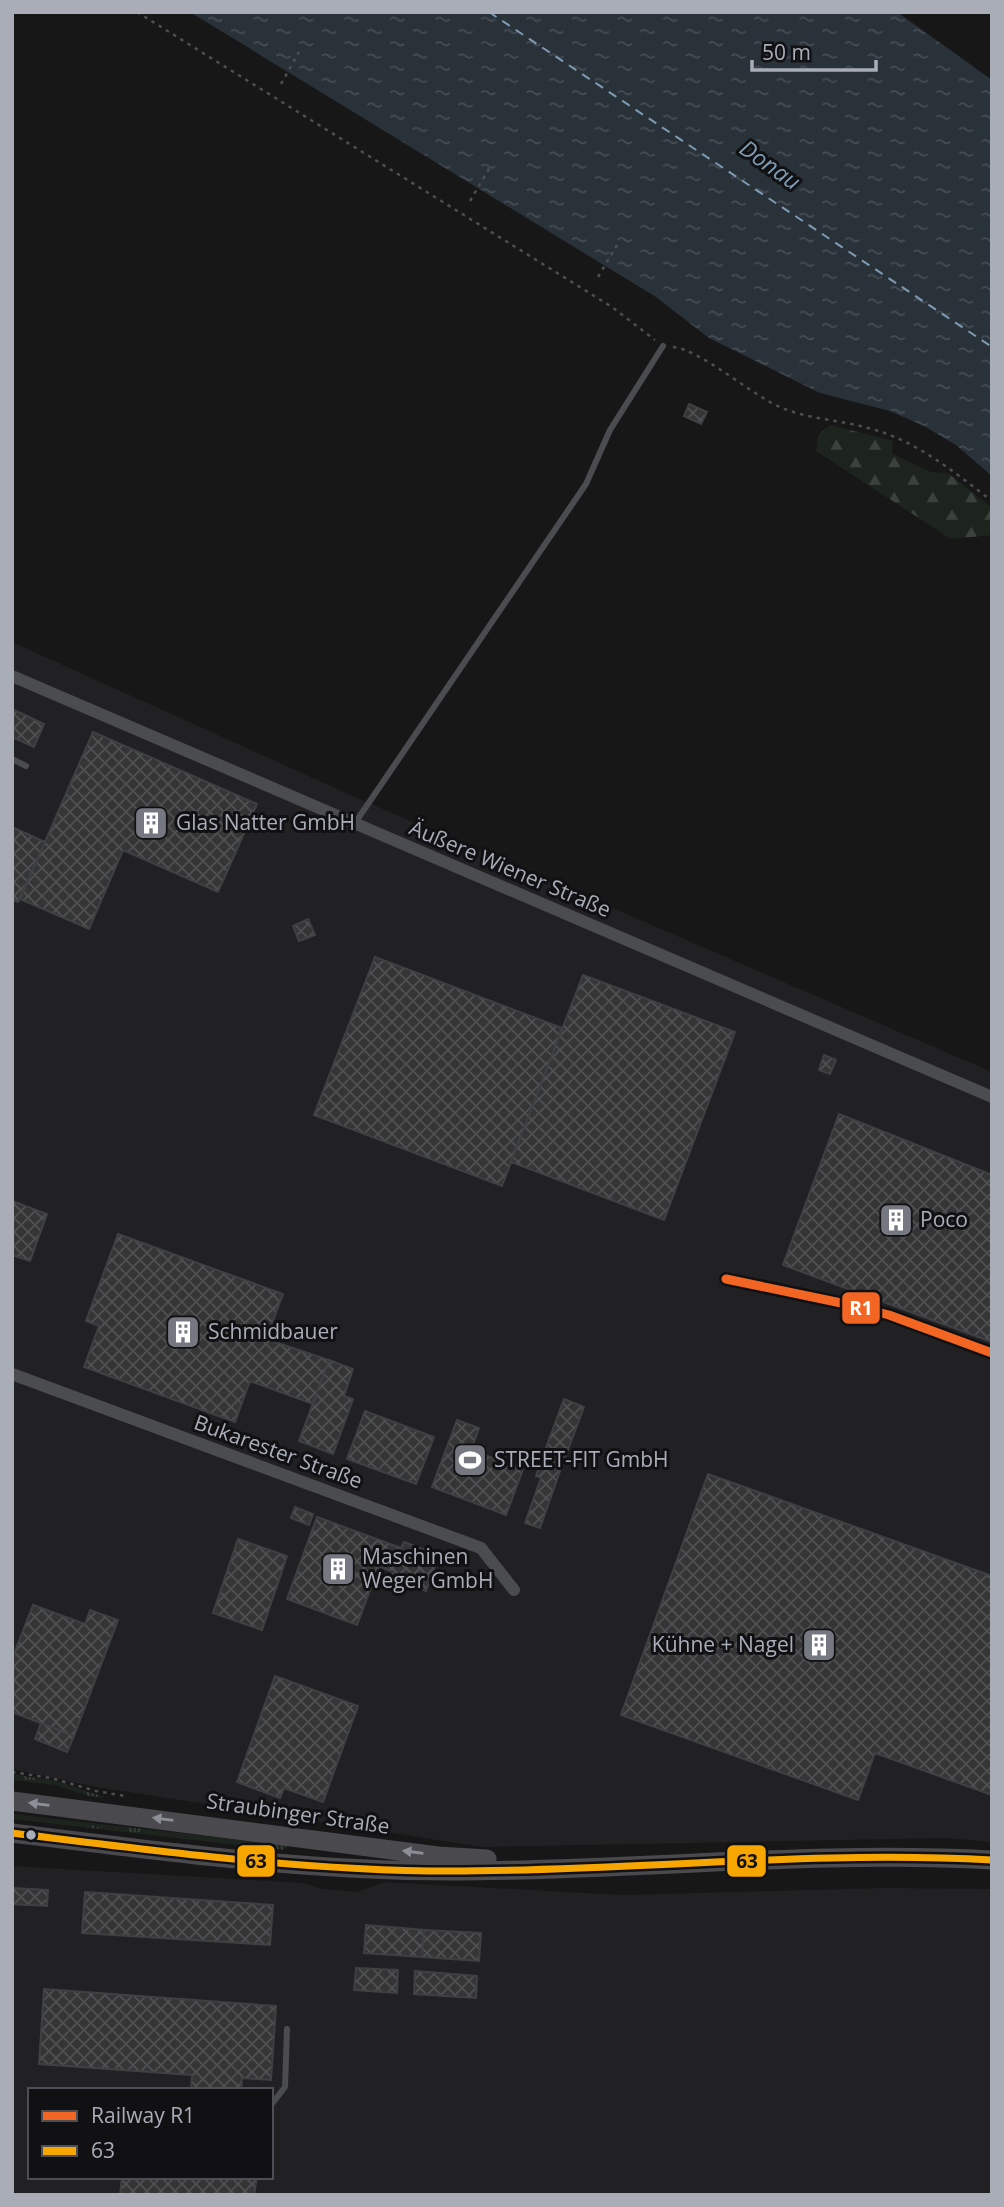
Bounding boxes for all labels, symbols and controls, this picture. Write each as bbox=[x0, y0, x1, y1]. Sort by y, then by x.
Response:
scale bar bbox=[752, 28, 876, 72]
text: 50 m bbox=[762, 38, 811, 66]
water label: Donau bbox=[734, 132, 808, 197]
building icon: Glas Natter GmbH bbox=[132, 804, 170, 842]
place label: Glas Natter GmbH bbox=[176, 808, 355, 836]
street label: Äußere Wiener Straße bbox=[405, 813, 615, 923]
building icon: Poco bbox=[877, 1201, 915, 1239]
place label: Poco bbox=[920, 1205, 968, 1233]
line badge: R1 bbox=[841, 1291, 881, 1325]
text: R1 bbox=[849, 1295, 873, 1321]
building icon: Schmidbauer bbox=[164, 1313, 202, 1351]
place label: Schmidbauer bbox=[208, 1317, 338, 1345]
street label: Bukarester Straße bbox=[190, 1408, 366, 1494]
sports icon: STREET-FIT GmbH bbox=[451, 1441, 489, 1479]
place label: STREET-FIT GmbH bbox=[494, 1445, 668, 1473]
place label: Maschinen Weger GmbH bbox=[362, 1542, 493, 1594]
building icon: Maschinen Weger GmbH bbox=[319, 1550, 357, 1588]
building icon: Kühne + Nagel bbox=[800, 1626, 838, 1664]
place label: Kühne + Nagel bbox=[652, 1630, 794, 1658]
street label: Straubinger Straße bbox=[205, 1786, 391, 1840]
one-way arrow bbox=[28, 1799, 50, 1810]
one-way arrow bbox=[152, 1814, 174, 1825]
unlabelled marker bbox=[24, 1828, 38, 1842]
line badge: 63 bbox=[236, 1844, 276, 1878]
line badge: 63 bbox=[726, 1844, 767, 1878]
one-way arrow bbox=[402, 1847, 424, 1858]
text: 63 bbox=[245, 1848, 267, 1874]
text: 63 bbox=[736, 1848, 758, 1874]
legend bbox=[28, 2088, 273, 2179]
text: Railway R1 bbox=[91, 2101, 195, 2129]
text: 63 bbox=[91, 2136, 115, 2164]

